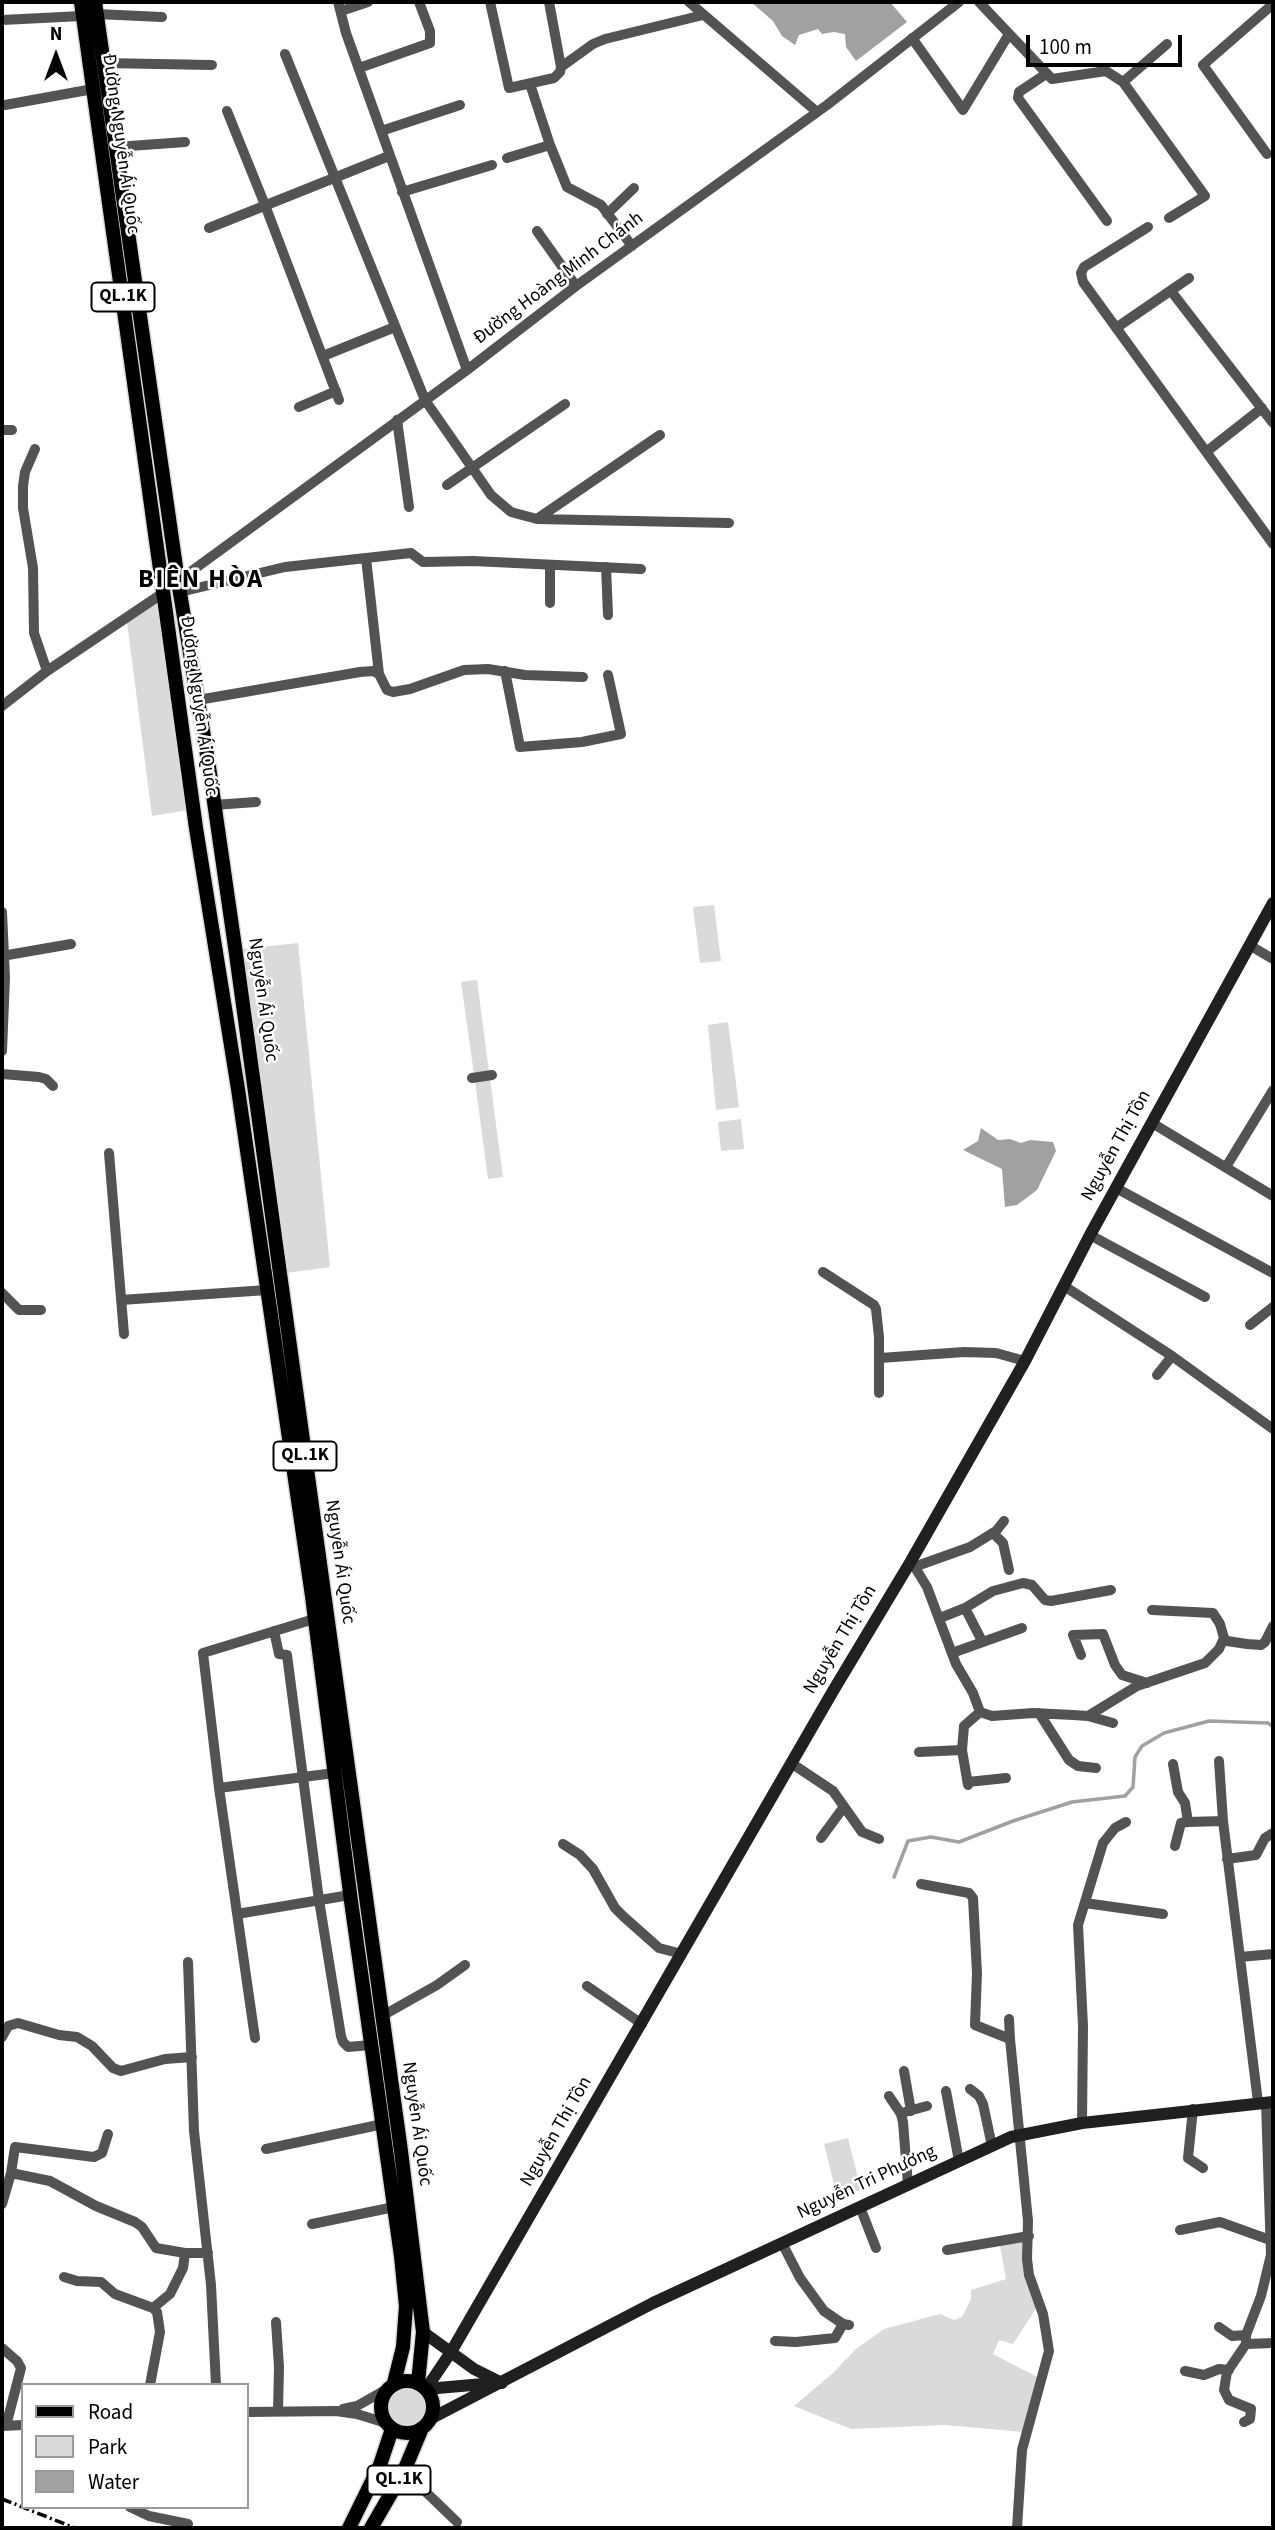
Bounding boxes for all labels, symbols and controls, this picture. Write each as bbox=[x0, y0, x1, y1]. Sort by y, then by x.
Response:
north arrow bbox=[21, 21, 91, 91]
text: N bbox=[50, 21, 62, 48]
scale bar bbox=[1030, 21, 1186, 65]
text: 100 m bbox=[1039, 32, 1092, 62]
street label: Đường Nguyễn Ái Quốc bbox=[96, 52, 144, 236]
street label: Đường Hoàng Minh Chánh bbox=[470, 208, 648, 350]
road number: QL.1K bbox=[92, 282, 154, 312]
district label: BIÊN HÒA bbox=[139, 565, 263, 597]
street label: Đường Nguyễn Ái Quốc bbox=[174, 614, 222, 798]
street label: Nguyễn Ái Quốc bbox=[242, 936, 282, 1064]
street label: Nguyễn Thị Tồn bbox=[1077, 1087, 1157, 1205]
road number: QL.1K bbox=[274, 1442, 336, 1470]
street label: Nguyễn Ái Quốc bbox=[319, 1498, 359, 1626]
street label: Nguyễn Thị Tồn bbox=[799, 1581, 883, 1699]
street label: Nguyễn Ái Quốc bbox=[396, 2060, 436, 2188]
street label: Nguyễn Thị Tồn bbox=[516, 2073, 598, 2191]
street label: Nguyễn Tri Phương bbox=[794, 2141, 940, 2225]
legend bbox=[21, 2383, 248, 2509]
text: Road bbox=[88, 2397, 133, 2427]
text: Park bbox=[88, 2432, 127, 2462]
road number: QL.1K bbox=[368, 2466, 430, 2494]
text: Water bbox=[88, 2467, 139, 2497]

